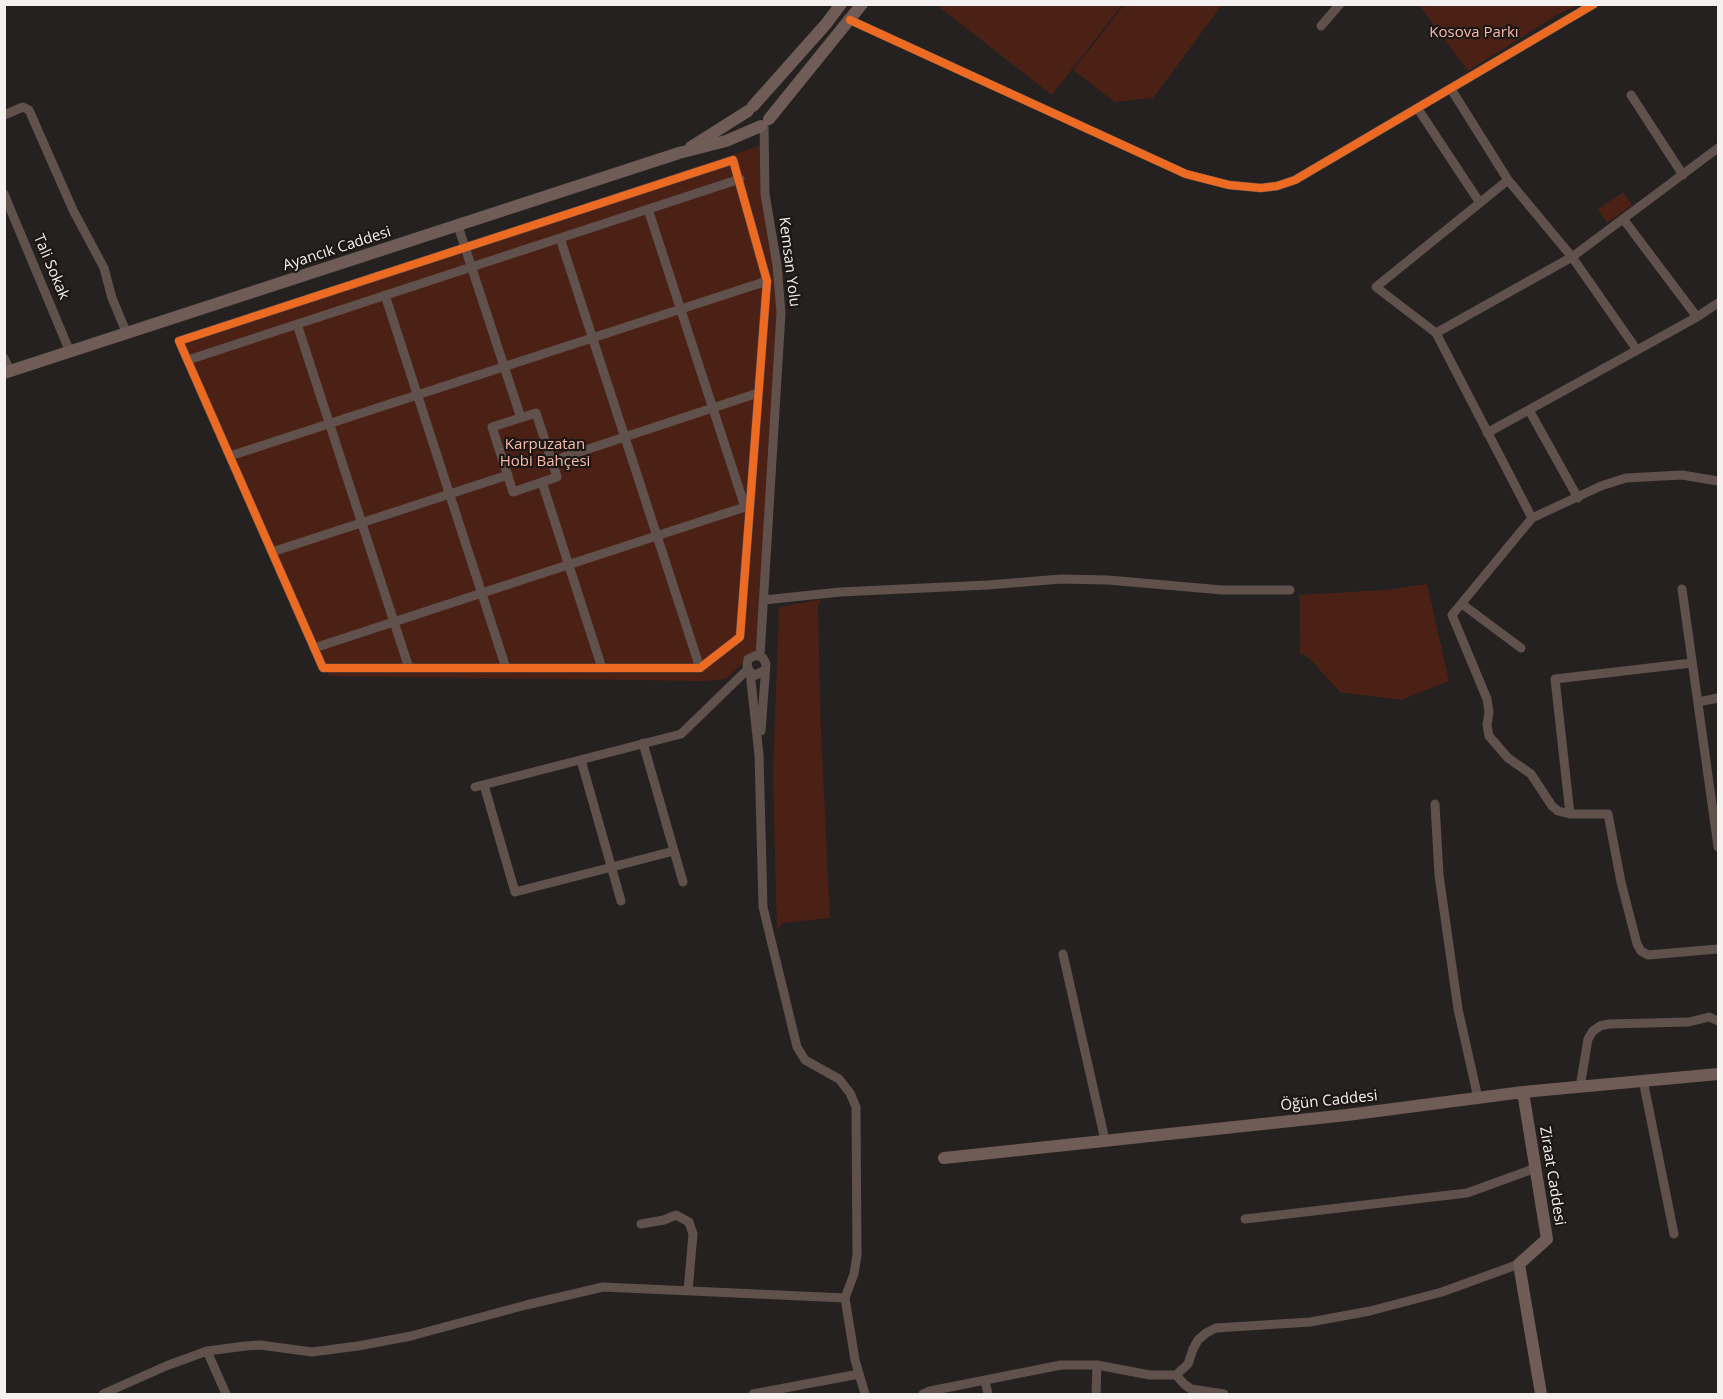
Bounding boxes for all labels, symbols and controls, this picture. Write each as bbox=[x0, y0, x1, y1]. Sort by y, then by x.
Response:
park label: Kosova Parkı bbox=[1429, 24, 1519, 42]
street label: Kemsan Yolu bbox=[775, 216, 803, 308]
street label: Ayancık Caddesi bbox=[281, 223, 393, 275]
street label: Tali Sokak bbox=[29, 232, 73, 302]
park label: Karpuzatan Hobi Bahçesi bbox=[500, 436, 590, 471]
street label: Öğün Caddesi bbox=[1280, 1087, 1378, 1115]
street label: Ziraat Caddesi bbox=[1535, 1125, 1569, 1227]

